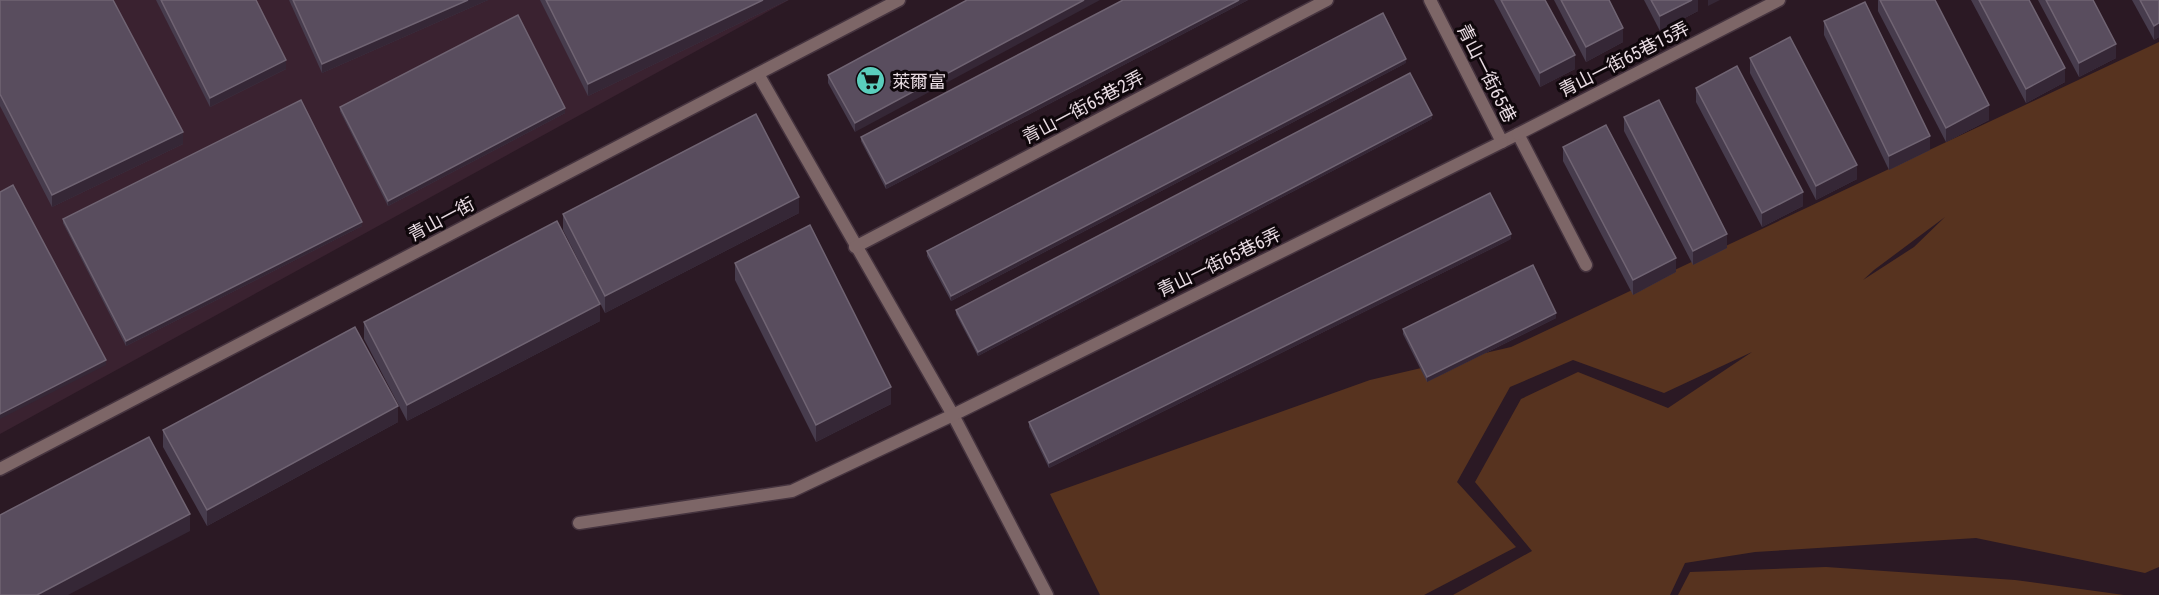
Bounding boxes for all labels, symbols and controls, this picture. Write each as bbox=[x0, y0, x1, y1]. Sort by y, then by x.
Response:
street label: 青山一街65巷15弄 bbox=[1555, 17, 1693, 101]
street label: 青山一街65巷 bbox=[1453, 20, 1521, 126]
supermarket icon: 萊爾富 bbox=[855, 65, 887, 97]
street label: 青山一街65巷2弄 bbox=[1019, 66, 1147, 148]
place label: 萊爾富 bbox=[892, 71, 946, 92]
street label: 青山一街 bbox=[404, 193, 478, 245]
street label: 青山一街65巷6弄 bbox=[1154, 223, 1284, 301]

